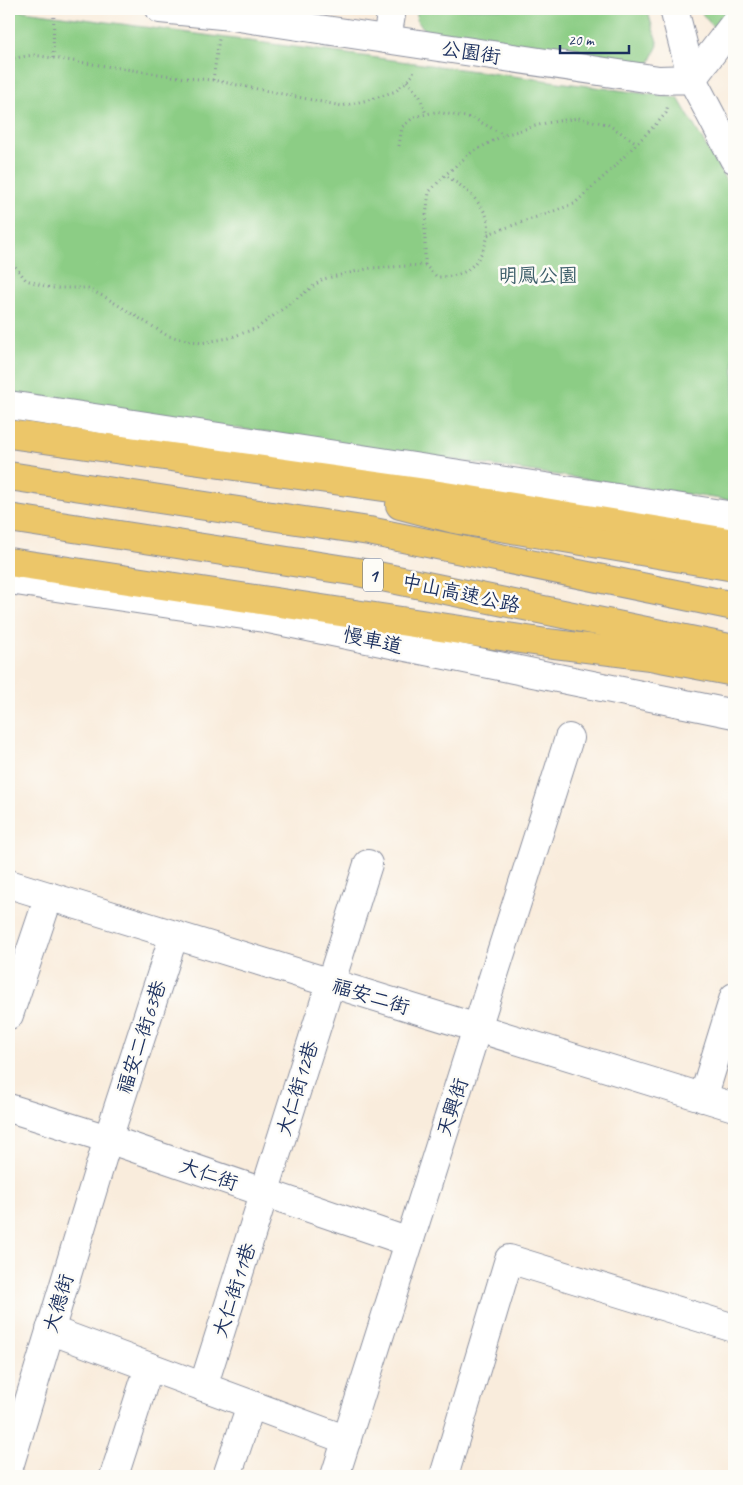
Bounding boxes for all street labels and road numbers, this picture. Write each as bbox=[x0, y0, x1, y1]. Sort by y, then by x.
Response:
street label: 公園街 bbox=[439, 35, 503, 70]
road number: 1 bbox=[363, 558, 383, 592]
street label: 中山高速公路 bbox=[400, 569, 523, 618]
street label: 慢車道 bbox=[341, 622, 405, 659]
street label: 福安二街 bbox=[329, 973, 413, 1020]
street label: 福安二街63巷 bbox=[111, 976, 172, 1097]
street label: 大仁街12巷 bbox=[271, 1037, 324, 1139]
street label: 天興街 bbox=[431, 1075, 474, 1140]
street label: 大仁街 bbox=[176, 1153, 241, 1196]
street label: 大仁街11巷 bbox=[207, 1239, 262, 1341]
street label: 大德街 bbox=[38, 1271, 79, 1335]

